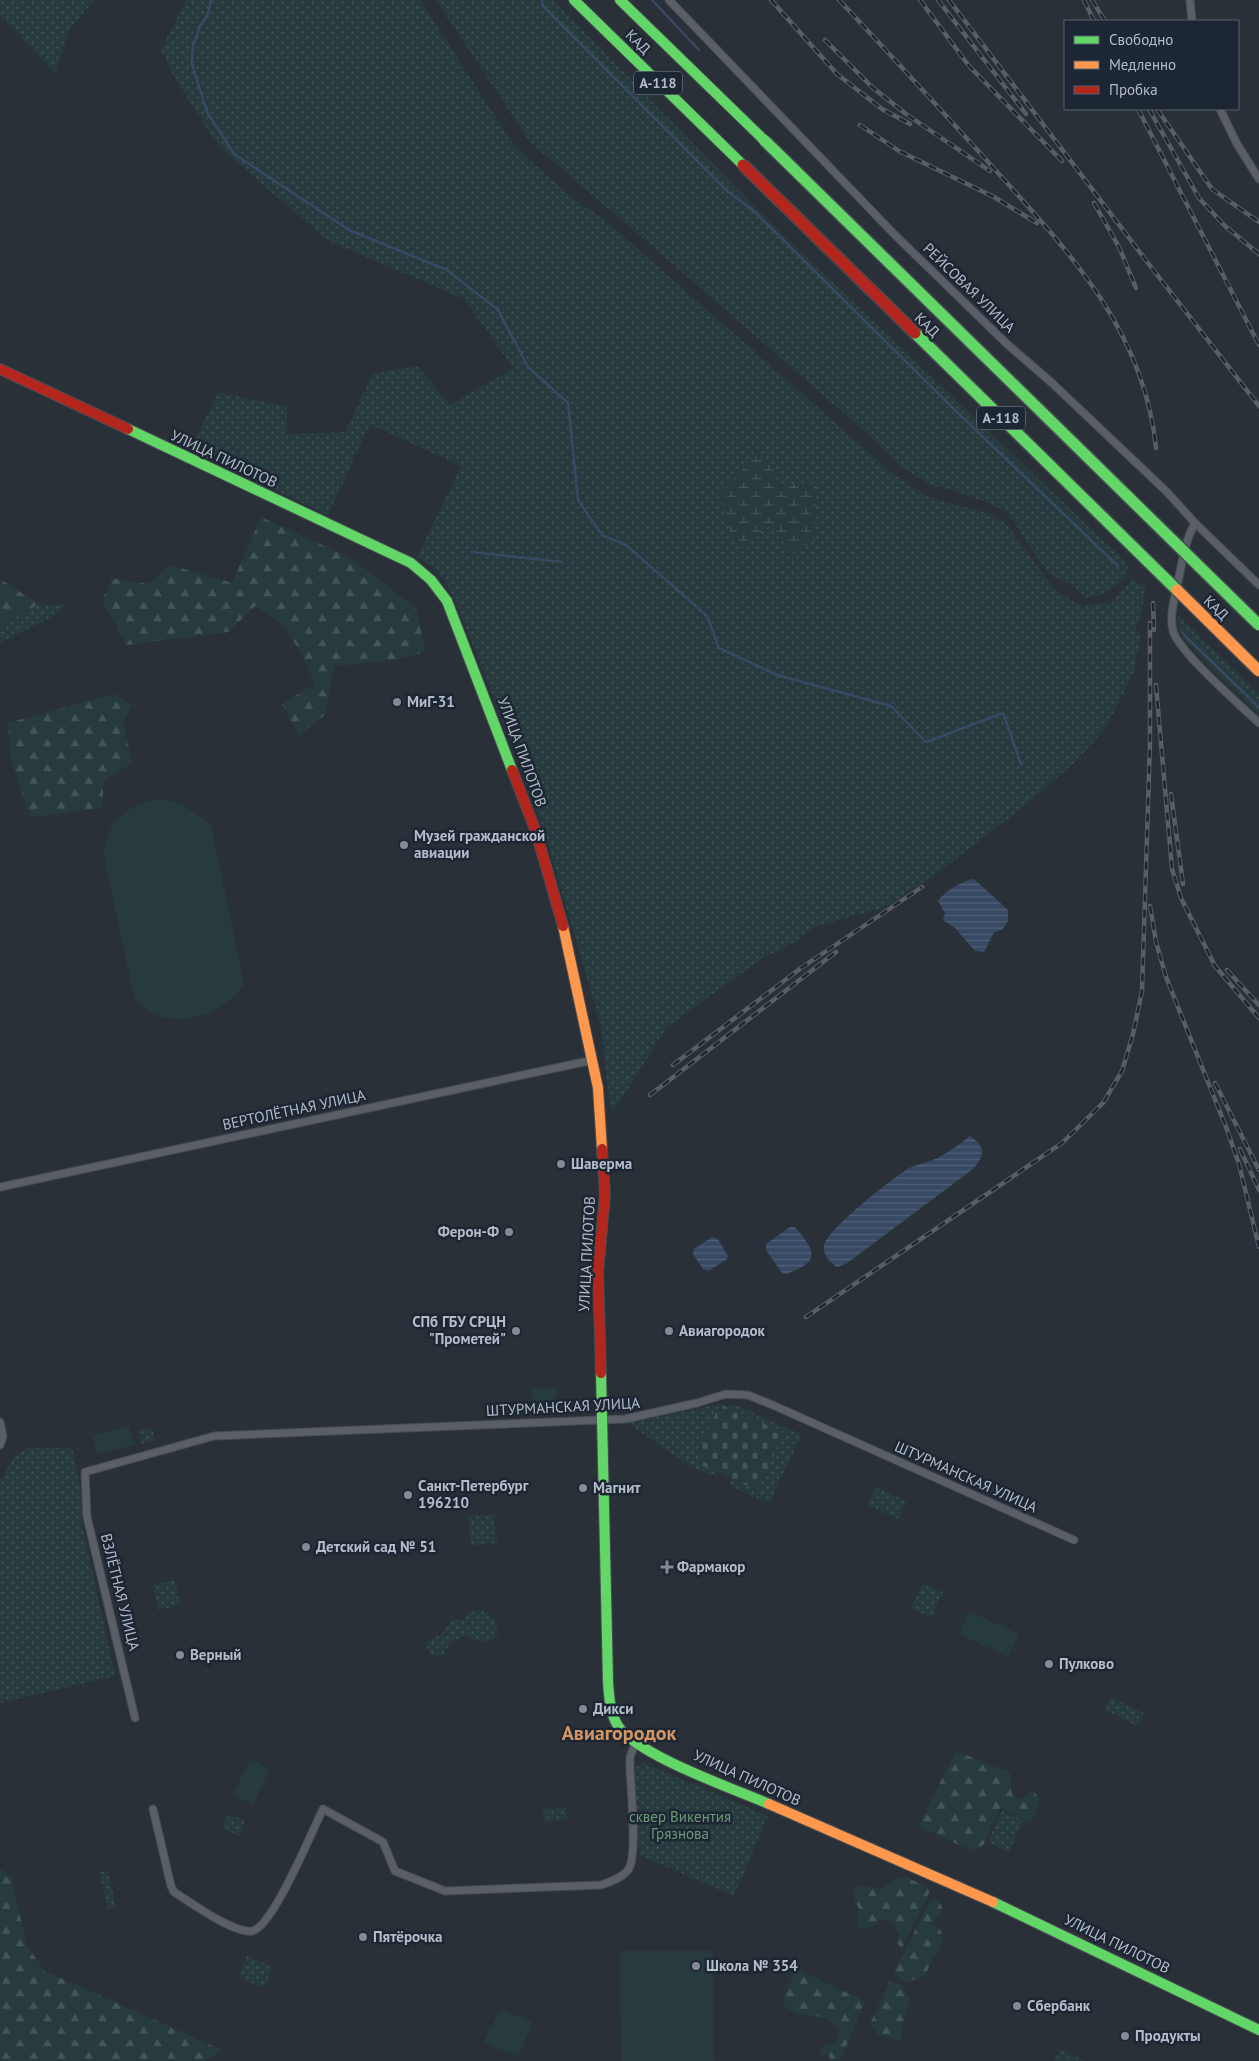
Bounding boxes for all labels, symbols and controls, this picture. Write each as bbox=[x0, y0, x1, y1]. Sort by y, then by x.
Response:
legend bbox=[1064, 20, 1239, 110]
street label: КАД bbox=[622, 25, 655, 58]
text: Свободно bbox=[1109, 30, 1173, 49]
text: Медленно bbox=[1109, 55, 1176, 74]
road number: А-118 bbox=[634, 72, 682, 95]
text: Пробка bbox=[1109, 80, 1158, 99]
street label: РЕЙСОВАЯ УЛИЦА bbox=[919, 239, 1020, 337]
street label: КАД bbox=[911, 308, 944, 341]
road number: А-118 bbox=[977, 406, 1025, 429]
street label: УЛИЦА ПИЛОТОВ bbox=[168, 426, 281, 492]
street label: КАД bbox=[1200, 591, 1233, 624]
place label: МиГ-31 bbox=[407, 692, 455, 711]
street label: УЛИЦА ПИЛОТОВ bbox=[494, 694, 551, 809]
marker: МиГ-31 bbox=[391, 696, 403, 708]
place label: Музей гражданской авиации bbox=[414, 826, 545, 862]
marker: Музей гражданской авиации bbox=[398, 839, 410, 851]
street label: ВЕРТОЛЁТНАЯ УЛИЦА bbox=[221, 1085, 367, 1134]
place label: Шаверма bbox=[571, 1154, 632, 1173]
marker: Шаверма bbox=[555, 1158, 567, 1170]
street label: УЛИЦА ПИЛОТОВ bbox=[574, 1196, 599, 1312]
place label: Ферон-Ф bbox=[438, 1222, 499, 1241]
marker: Ферон-Ф bbox=[503, 1226, 515, 1238]
place label: СПб ГБУ СРЦН "Прометей" bbox=[412, 1312, 506, 1348]
place label: Авиагородок bbox=[679, 1321, 766, 1340]
marker: СПб ГБУ СРЦН "Прометей" bbox=[510, 1325, 522, 1337]
marker: Авиагородок bbox=[663, 1325, 675, 1337]
street label: ШТУРМАНСКАЯ УЛИЦА bbox=[486, 1393, 641, 1420]
street label: ШТУРМАНСКАЯ УЛИЦА bbox=[892, 1437, 1041, 1517]
place label: Санкт-Петербург 196210 bbox=[418, 1476, 529, 1512]
place label: Магнит bbox=[593, 1478, 641, 1497]
marker: Магнит bbox=[577, 1482, 589, 1494]
marker: Санкт-Петербург 196210 bbox=[402, 1489, 414, 1501]
street label: ВЗЛЁТНАЯ УЛИЦА bbox=[97, 1531, 144, 1653]
place label: Детский сад № 51 bbox=[316, 1537, 436, 1556]
marker: Детский сад № 51 bbox=[300, 1541, 312, 1553]
place label: Фармакор bbox=[677, 1557, 745, 1576]
marker: Фармакор bbox=[661, 1561, 673, 1573]
place label: Верный bbox=[190, 1645, 241, 1664]
marker: Верный bbox=[174, 1649, 186, 1661]
place label: Пулково bbox=[1059, 1654, 1114, 1673]
marker: Пулково bbox=[1043, 1658, 1055, 1670]
place label: Дикси bbox=[593, 1699, 633, 1718]
marker: Дикси bbox=[577, 1703, 589, 1715]
district label: Авиагородок bbox=[562, 1720, 676, 1746]
street label: УЛИЦА ПИЛОТОВ bbox=[691, 1745, 804, 1810]
park label: сквер Викентия Грязнова bbox=[629, 1807, 731, 1843]
street label: УЛИЦА ПИЛОТОВ bbox=[1061, 1910, 1173, 1977]
place label: Пятёрочка bbox=[373, 1927, 442, 1946]
marker: Пятёрочка bbox=[357, 1931, 369, 1943]
place label: Школа № 354 bbox=[706, 1956, 798, 1975]
marker: Школа № 354 bbox=[690, 1960, 702, 1972]
place label: Сбербанк bbox=[1027, 1996, 1091, 2015]
marker: Сбербанк bbox=[1011, 2000, 1023, 2012]
place label: Продукты bbox=[1135, 2026, 1201, 2045]
marker: Продукты bbox=[1119, 2030, 1131, 2042]

